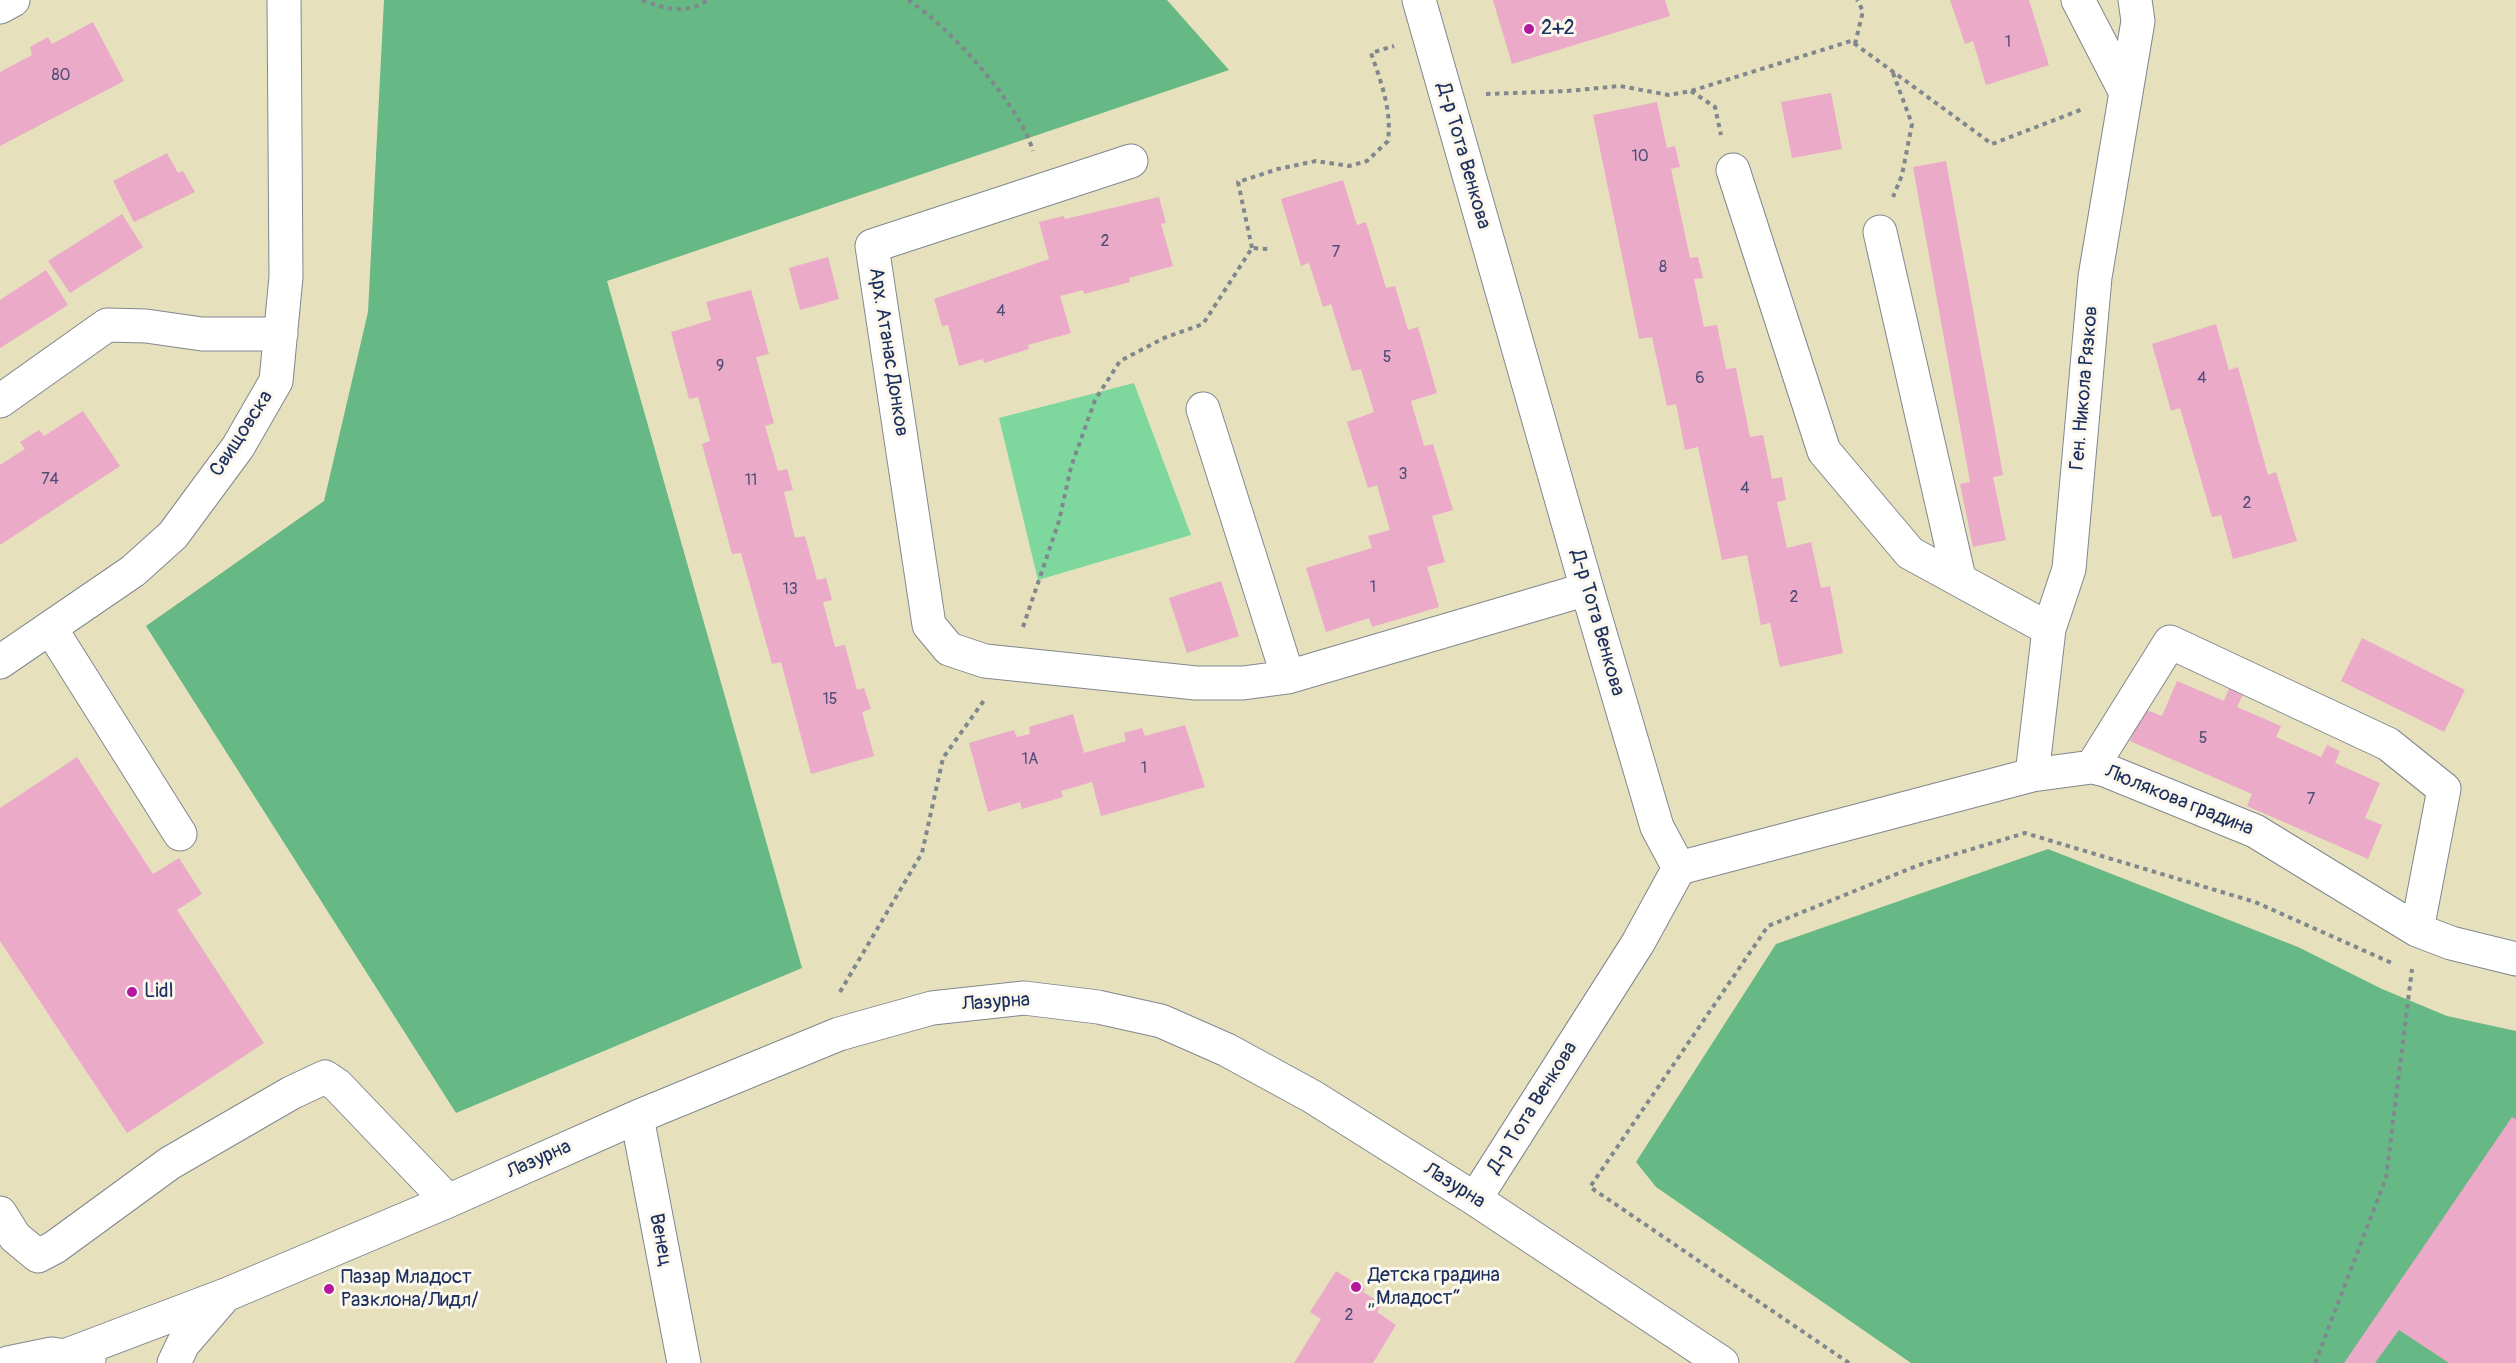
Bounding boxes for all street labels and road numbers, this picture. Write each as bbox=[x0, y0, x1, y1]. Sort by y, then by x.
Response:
street label: Д-р Тота Венкова bbox=[1431, 80, 1495, 232]
street label: Арх. Атанас Донков bbox=[863, 266, 913, 438]
street label: Ген. Никола Рязков bbox=[2066, 305, 2104, 471]
street label: Свищовска bbox=[205, 387, 279, 481]
street label: Д-р Тота Венкова bbox=[1565, 547, 1629, 699]
street label: Люлякова градина bbox=[2101, 760, 2257, 842]
street label: Лазурна bbox=[961, 989, 1031, 1017]
street label: Д-р Тота Венкова bbox=[1483, 1038, 1583, 1178]
street label: Лазурна bbox=[503, 1135, 575, 1185]
street label: Лазурна bbox=[1419, 1158, 1489, 1214]
street label: Венец bbox=[643, 1211, 677, 1269]

